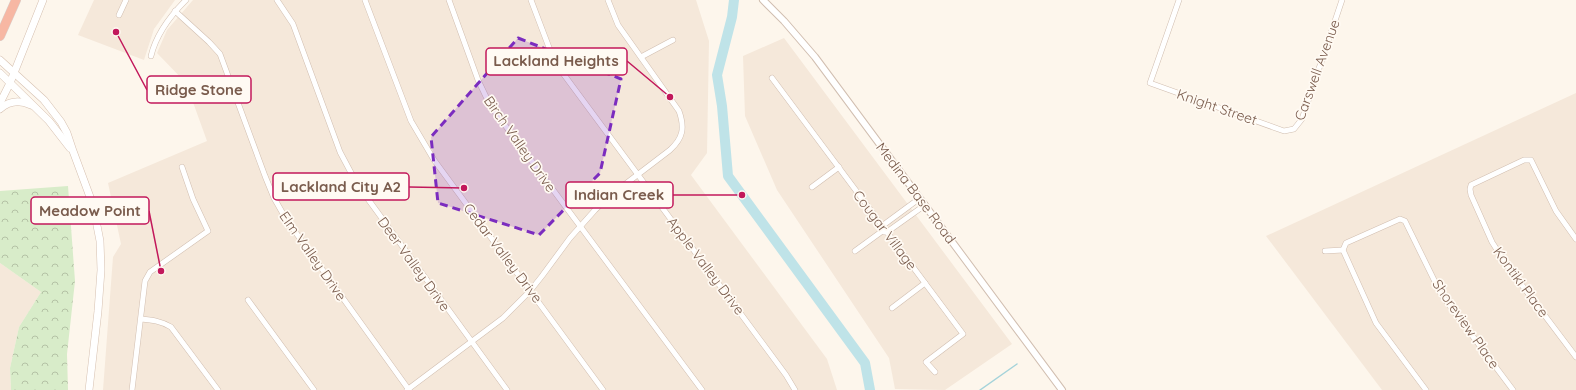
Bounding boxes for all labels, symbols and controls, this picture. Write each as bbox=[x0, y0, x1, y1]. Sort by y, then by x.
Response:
street label: Carswell Avenue bbox=[1290, 17, 1344, 123]
callout: Lackland Heights bbox=[486, 48, 627, 75]
text: Lackland Heights bbox=[493, 51, 619, 70]
callout: Ridge Stone bbox=[147, 76, 251, 103]
text: Ridge Stone bbox=[155, 80, 243, 99]
street label: Knight Street bbox=[1174, 85, 1260, 129]
street label: Birch Valley Drive bbox=[480, 92, 560, 196]
street label: Medina Base Road bbox=[872, 139, 960, 247]
callout: Lackland City A2 bbox=[273, 173, 409, 200]
text: Lackland City A2 bbox=[281, 177, 401, 196]
callout: Indian Creek bbox=[566, 182, 673, 208]
text: Indian Creek bbox=[574, 185, 664, 204]
street label: Cougar Village bbox=[849, 186, 921, 274]
callout: Meadow Point bbox=[31, 197, 149, 224]
street label: Cedar Valley Drive bbox=[460, 199, 546, 307]
text: Meadow Point bbox=[39, 201, 141, 220]
street label: Elm Valley Drive bbox=[276, 208, 351, 304]
street label: Deer Valley Drive bbox=[374, 213, 454, 315]
street label: Apple Valley Drive bbox=[663, 213, 749, 319]
street label: Kontiki Place bbox=[1489, 243, 1553, 321]
street label: Shoreview Place bbox=[1428, 276, 1504, 372]

